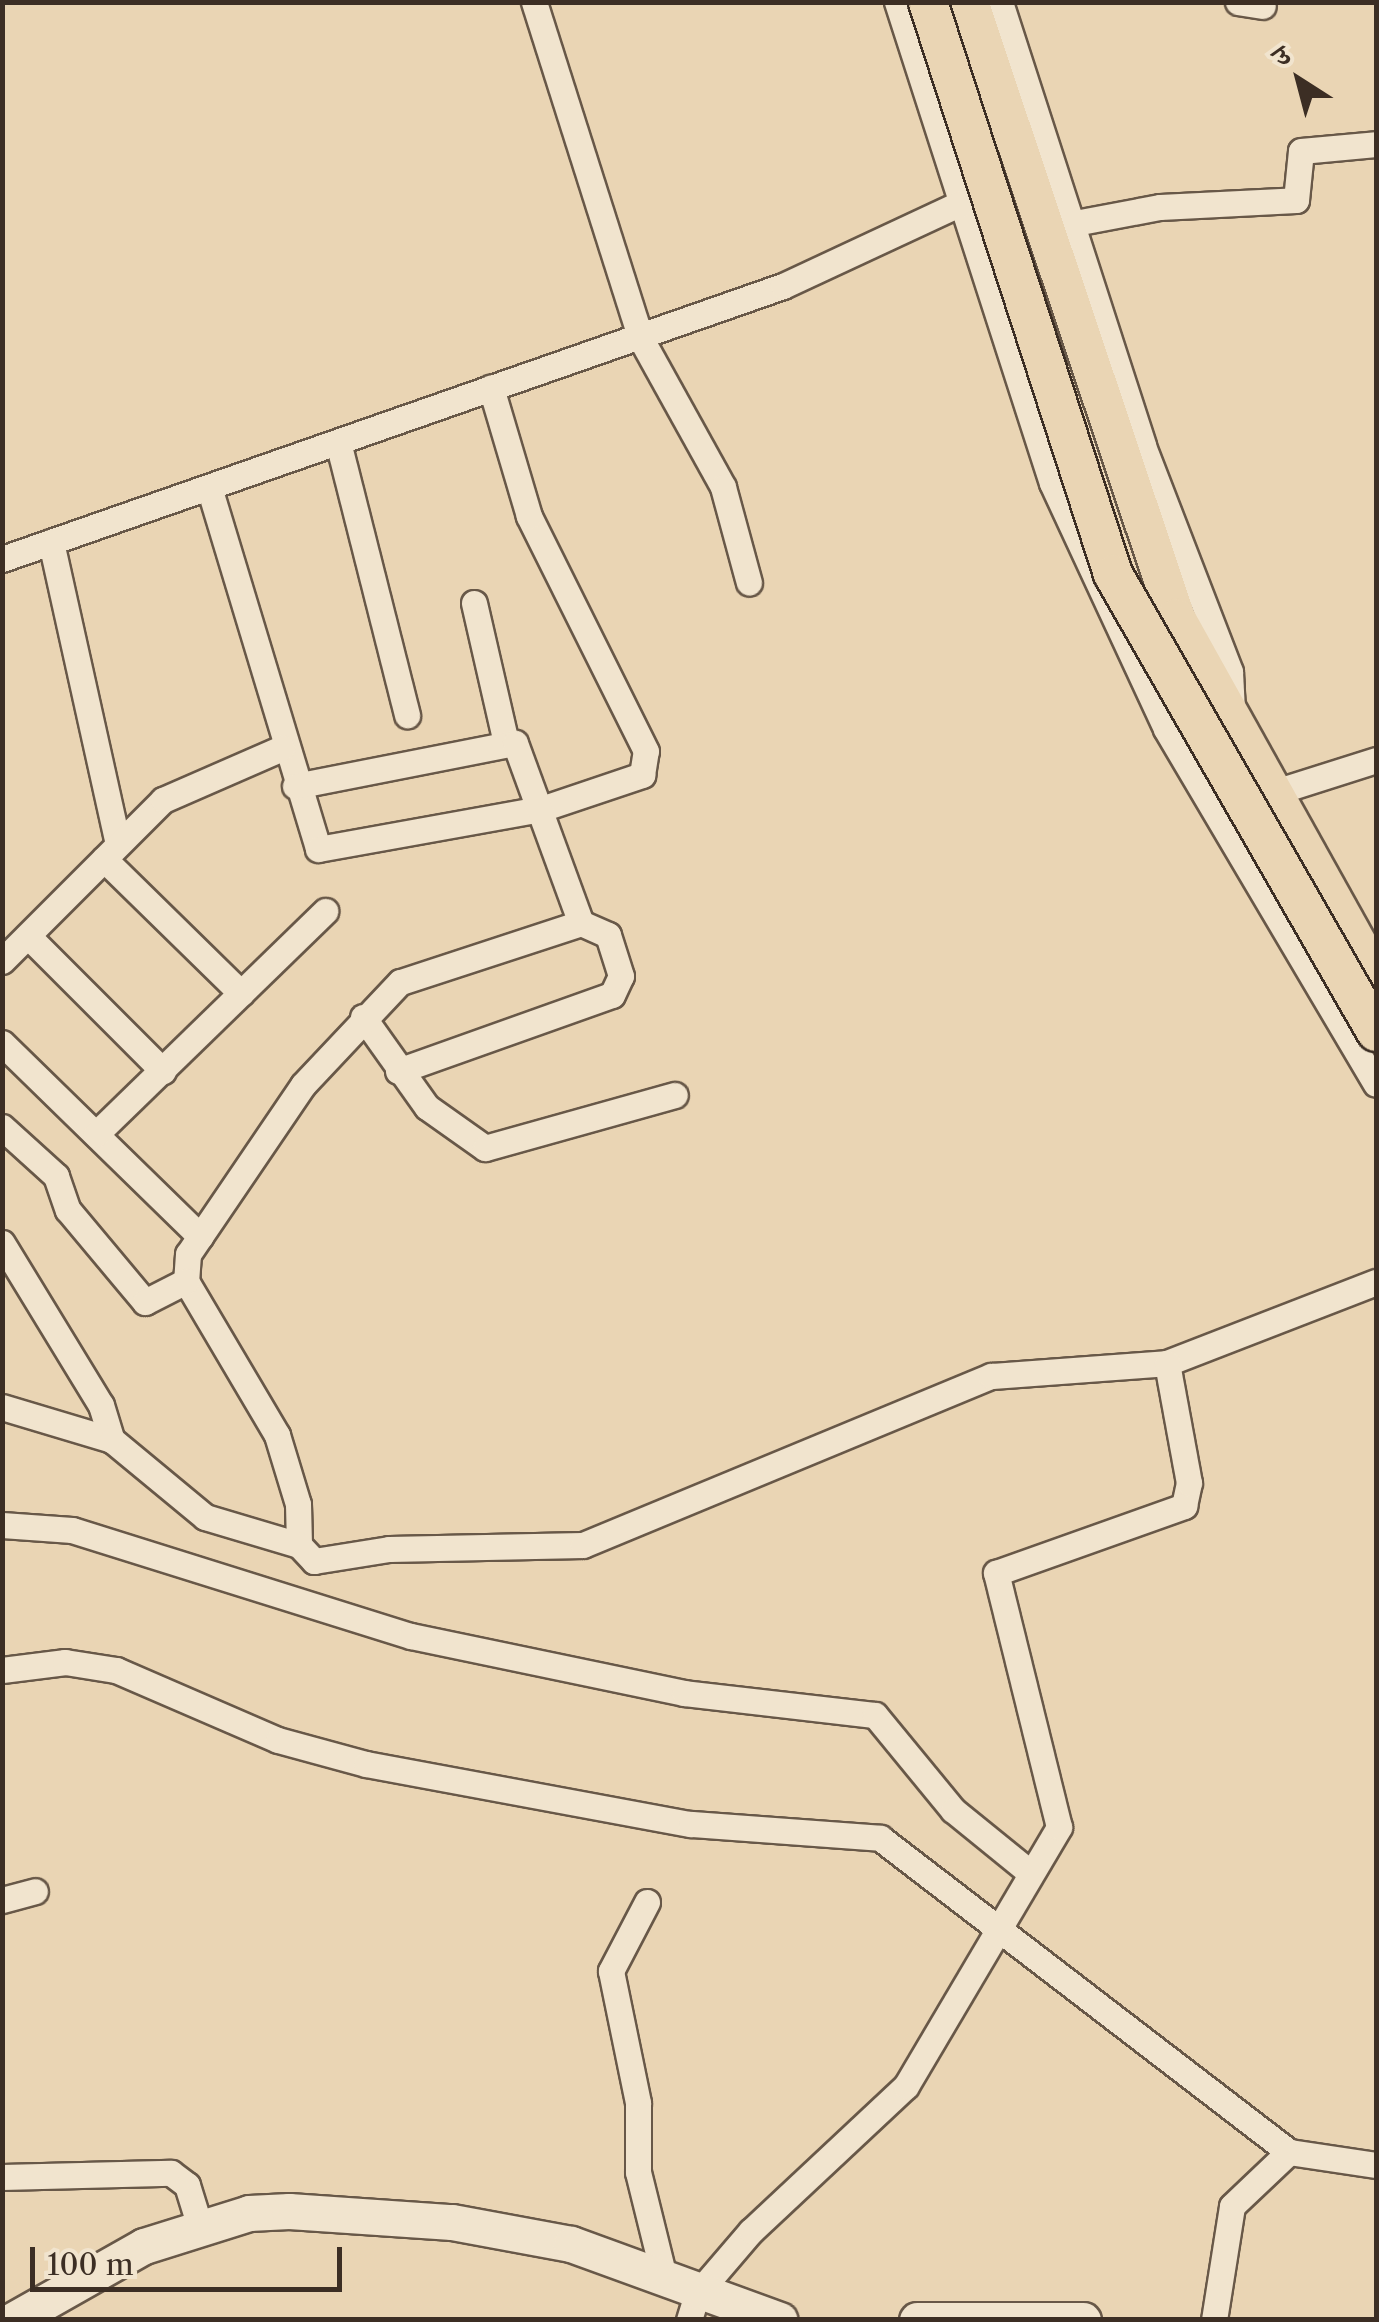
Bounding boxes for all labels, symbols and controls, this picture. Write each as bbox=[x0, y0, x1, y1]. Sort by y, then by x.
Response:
north arrow bbox=[1249, 30, 1349, 130]
text: उ bbox=[1266, 38, 1297, 74]
scale bar bbox=[35, 2227, 348, 2289]
text: 100 m bbox=[47, 2246, 134, 2283]

